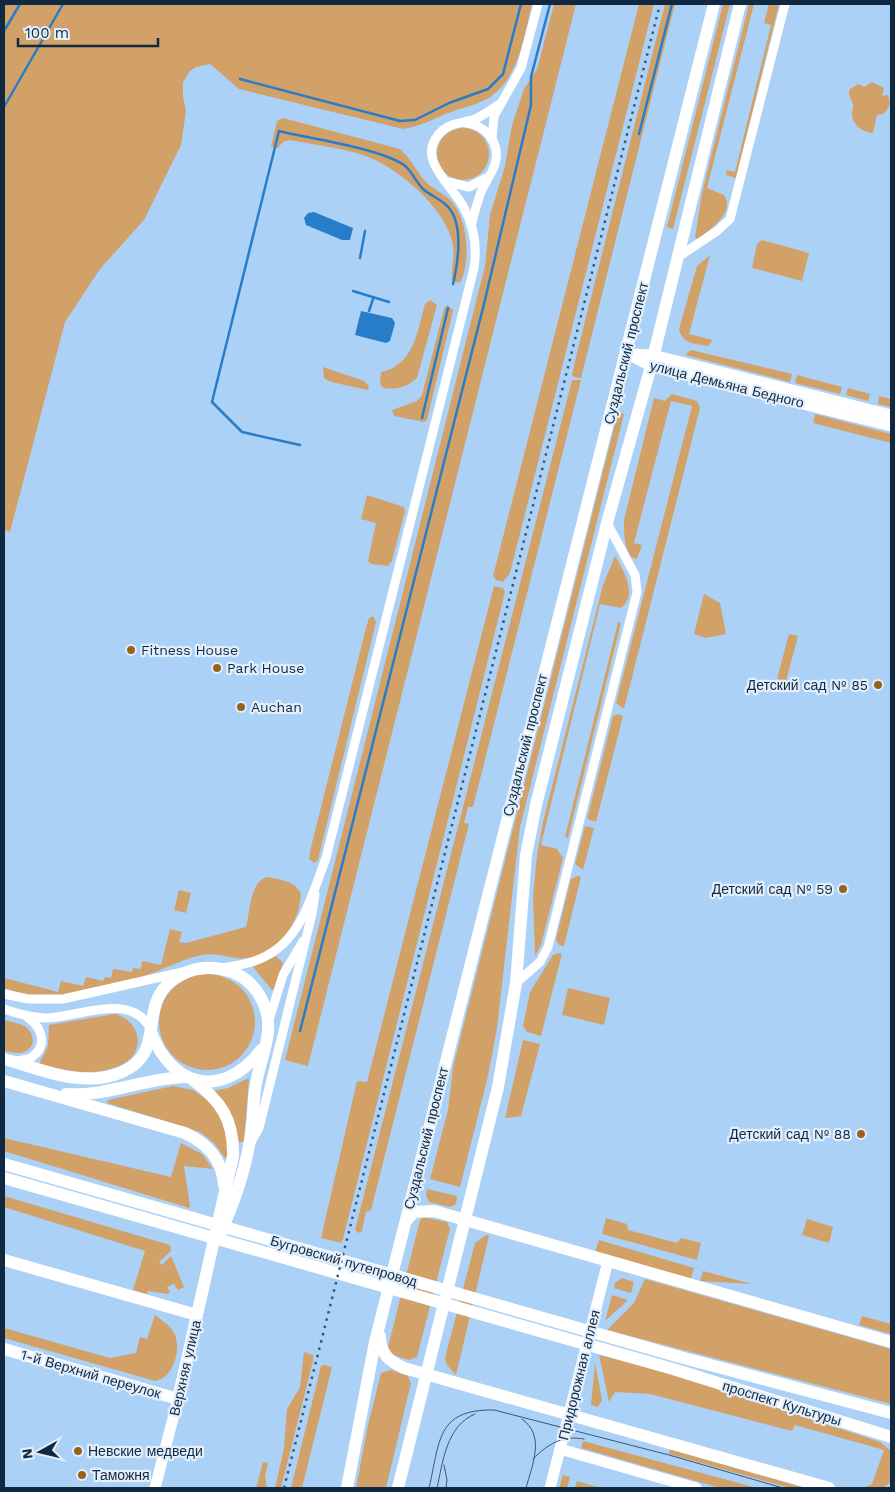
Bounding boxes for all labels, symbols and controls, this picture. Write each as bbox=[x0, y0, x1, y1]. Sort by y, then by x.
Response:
scale bar bbox=[18, 15, 158, 47]
text: 100 m bbox=[25, 24, 69, 42]
street label: Суздальский проспект bbox=[601, 279, 652, 426]
street label: улица Демьяна Бедного bbox=[648, 357, 806, 411]
place label: Fitness House bbox=[141, 642, 238, 658]
marker: Fitness House bbox=[125, 644, 137, 656]
place label: Park House bbox=[227, 660, 304, 676]
marker: Park House bbox=[211, 662, 223, 674]
street label: Суздальский проспект bbox=[500, 671, 551, 818]
place label: Детский сад № 85 bbox=[747, 677, 868, 693]
marker: Детский сад № 85 bbox=[872, 679, 884, 691]
place label: Auchan bbox=[251, 699, 302, 715]
marker: Auchan bbox=[235, 701, 247, 713]
place label: Детский сад № 59 bbox=[712, 881, 833, 897]
marker: Детский сад № 59 bbox=[837, 883, 849, 895]
street label: Суздальский проспект bbox=[401, 1064, 452, 1211]
place label: Детский сад № 88 bbox=[729, 1126, 851, 1142]
marker: Детский сад № 88 bbox=[855, 1128, 867, 1140]
street label: Бугровский путепровод bbox=[269, 1232, 419, 1290]
street label: Придорожная аллея bbox=[555, 1308, 603, 1442]
street label: Верхняя улица bbox=[166, 1318, 204, 1418]
street label: 1-й Верхний переулок bbox=[19, 1346, 164, 1402]
street label: проспект Культуры bbox=[721, 1377, 843, 1429]
north arrow bbox=[15, 1427, 65, 1477]
place label: Невские медведи bbox=[88, 1443, 203, 1459]
marker: Невские медведи bbox=[72, 1445, 84, 1457]
text: N bbox=[18, 1448, 36, 1460]
place label: Таможня bbox=[92, 1467, 150, 1483]
marker: Таможня bbox=[76, 1469, 88, 1481]

